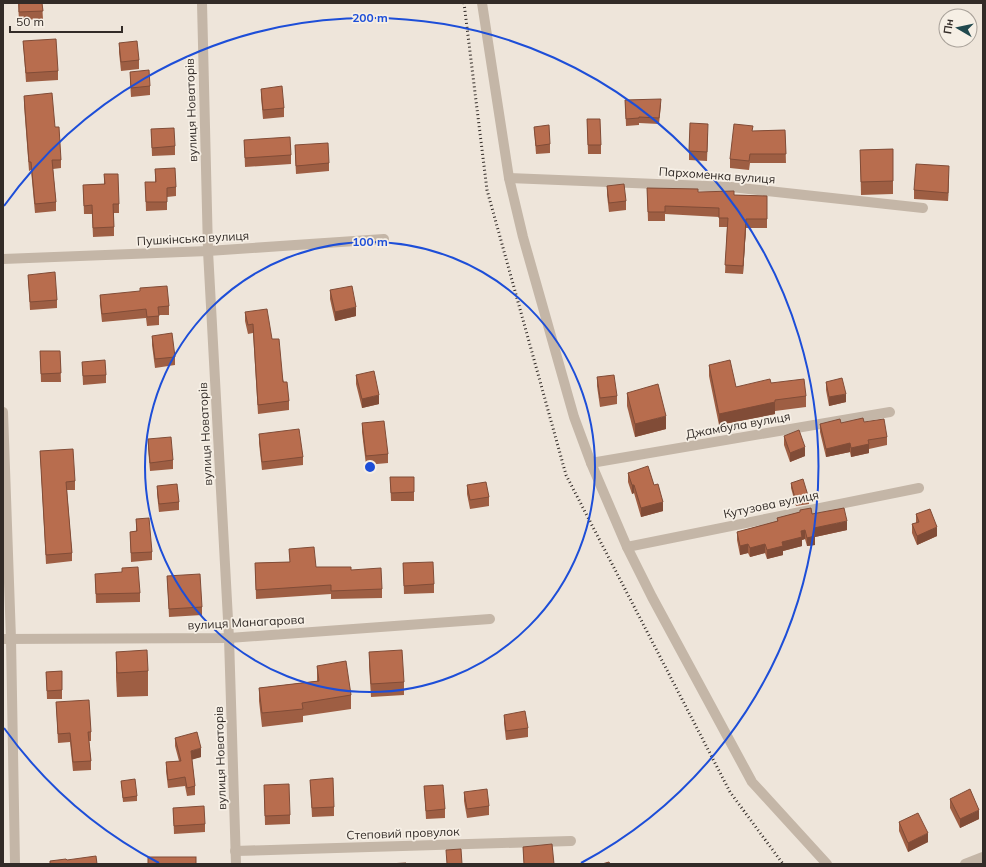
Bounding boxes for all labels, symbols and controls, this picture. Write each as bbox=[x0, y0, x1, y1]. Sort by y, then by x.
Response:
scale bar bbox=[10, 8, 122, 34]
north arrow bbox=[938, 8, 978, 48]
text: 200 m bbox=[352, 10, 388, 25]
text: 50 m bbox=[16, 14, 44, 29]
text: Пн bbox=[940, 18, 956, 35]
street label: вулиця Новаторів bbox=[182, 58, 200, 162]
street label: Пархоменка вулиця bbox=[658, 163, 776, 187]
street label: Пушкінська вулиця bbox=[136, 228, 250, 248]
text: 100 m bbox=[352, 234, 388, 249]
street label: вулиця Новаторів bbox=[195, 382, 215, 486]
street label: Джамбула вулиця bbox=[684, 408, 792, 442]
centre of rings bbox=[363, 460, 377, 474]
street label: Кутузова вулиця bbox=[722, 487, 820, 521]
street label: вулиця Манагарова bbox=[187, 611, 305, 633]
street label: вулиця Новаторів bbox=[211, 706, 229, 810]
street label: Степовий провулок bbox=[346, 824, 460, 842]

